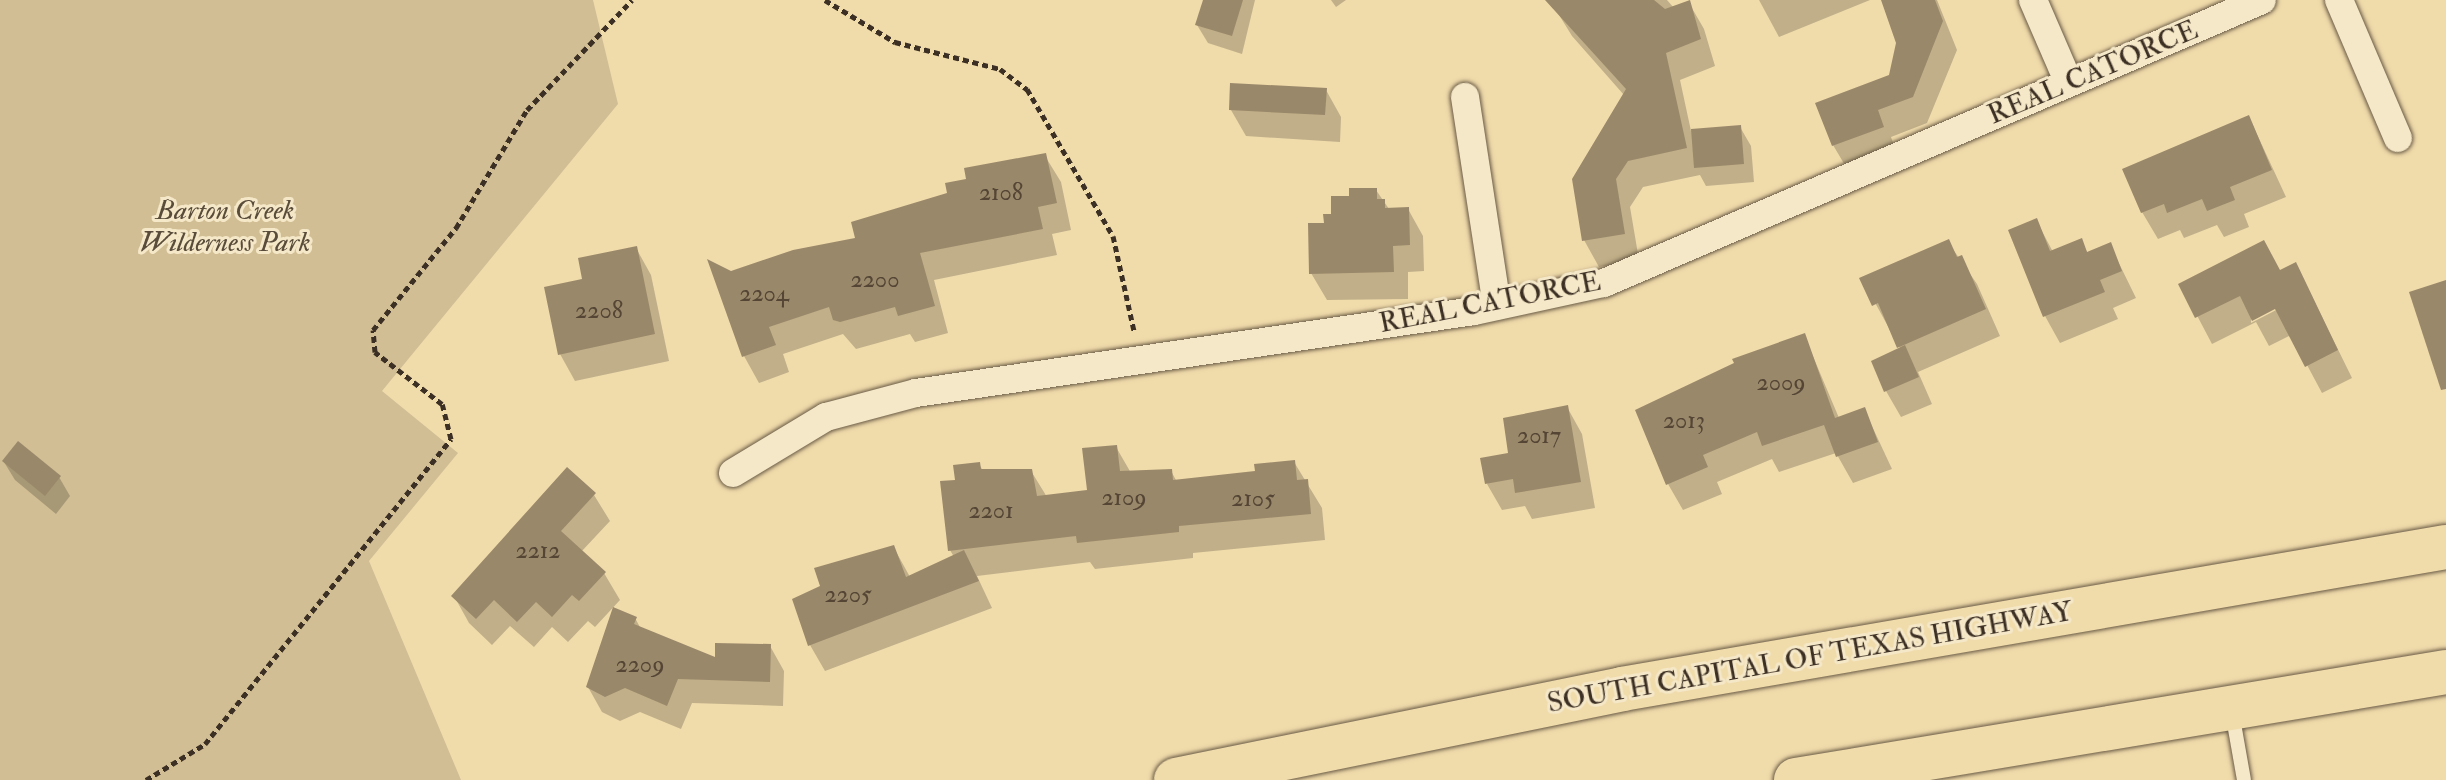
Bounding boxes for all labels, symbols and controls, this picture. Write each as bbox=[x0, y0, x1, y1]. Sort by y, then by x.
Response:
street label: REAL CATORCE bbox=[1983, 14, 2203, 132]
house number: 2108 bbox=[979, 179, 1023, 207]
park label: Barton Creek Wilderness Park bbox=[139, 194, 311, 260]
street label: REAL CATORCE bbox=[1376, 265, 1604, 341]
house number: 2200 bbox=[851, 266, 899, 294]
house number: 2204 bbox=[739, 280, 789, 308]
house number: 2208 bbox=[575, 297, 623, 325]
house number: 2009 bbox=[1756, 369, 1806, 397]
house number: 2013 bbox=[1663, 407, 1705, 435]
house number: 2017 bbox=[1517, 422, 1561, 450]
house number: 2109 bbox=[1101, 484, 1147, 512]
house number: 2105 bbox=[1231, 485, 1275, 513]
house number: 2201 bbox=[968, 497, 1014, 525]
house number: 2212 bbox=[515, 537, 561, 565]
house number: 2205 bbox=[824, 581, 872, 609]
street label: SOUTH CAPITAL OF TEXAS HIGHWAY bbox=[1545, 595, 2075, 721]
house number: 2209 bbox=[616, 651, 664, 679]

